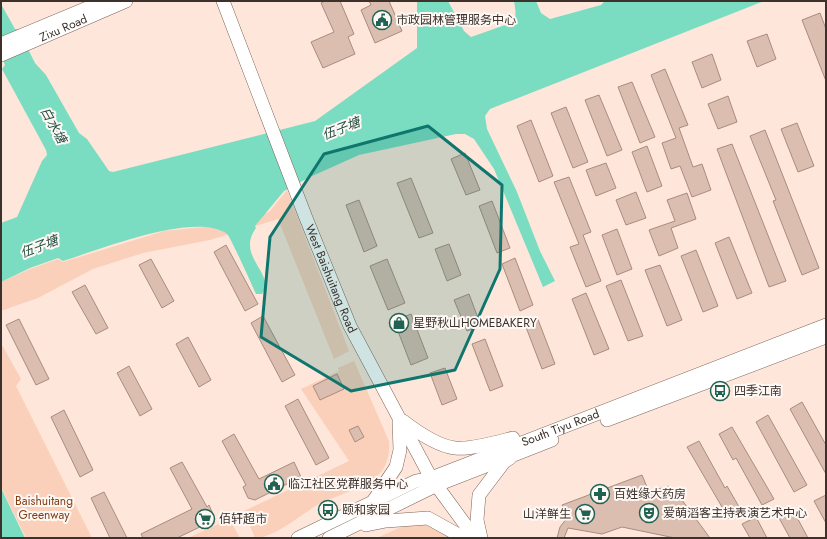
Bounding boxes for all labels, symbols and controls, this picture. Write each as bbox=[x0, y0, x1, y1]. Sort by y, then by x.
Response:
public building icon: 市政园林管理服务中心 bbox=[371, 9, 393, 31]
street label: Zixu Road bbox=[37, 10, 90, 46]
place label: 市政园林管理服务中心 bbox=[396, 11, 516, 29]
water label: 白水塘 bbox=[36, 104, 72, 149]
water label: 伍子塘 bbox=[320, 112, 365, 144]
street label: West Baishuitang Road bbox=[301, 222, 361, 336]
water label: 伍子塘 bbox=[18, 230, 63, 262]
shop icon: 星野秋山HOMEBAKERY bbox=[388, 312, 410, 334]
place label: 星野秋山HOMEBAKERY bbox=[413, 314, 537, 332]
bus stop icon: 四季江南 bbox=[709, 380, 731, 402]
place label: 四季江南 bbox=[734, 382, 782, 400]
street label: South Tiyu Road bbox=[519, 405, 602, 451]
public building icon: 临江社区党群服务中心 bbox=[263, 473, 285, 495]
place label: 临江社区党群服务中心 bbox=[288, 475, 408, 493]
pharmacy icon: 百姓缘大药房 bbox=[589, 483, 611, 505]
place label: 百姓缘大药房 bbox=[614, 485, 686, 503]
park label: Baishuitang Greenway bbox=[15, 492, 73, 524]
bus stop icon: 颐和家园 bbox=[317, 499, 339, 521]
place label: 颐和家园 bbox=[342, 501, 390, 519]
theatre icon: 爱萌滔客主持表演艺术中心 bbox=[638, 502, 660, 524]
supermarket icon: 山洋鲜生 bbox=[574, 503, 596, 525]
place label: 爱萌滔客主持表演艺术中心 bbox=[663, 504, 807, 522]
place label: 山洋鲜生 bbox=[523, 505, 571, 523]
supermarket icon: 佰轩超市 bbox=[194, 508, 216, 530]
place label: 佰轩超市 bbox=[219, 510, 267, 528]

